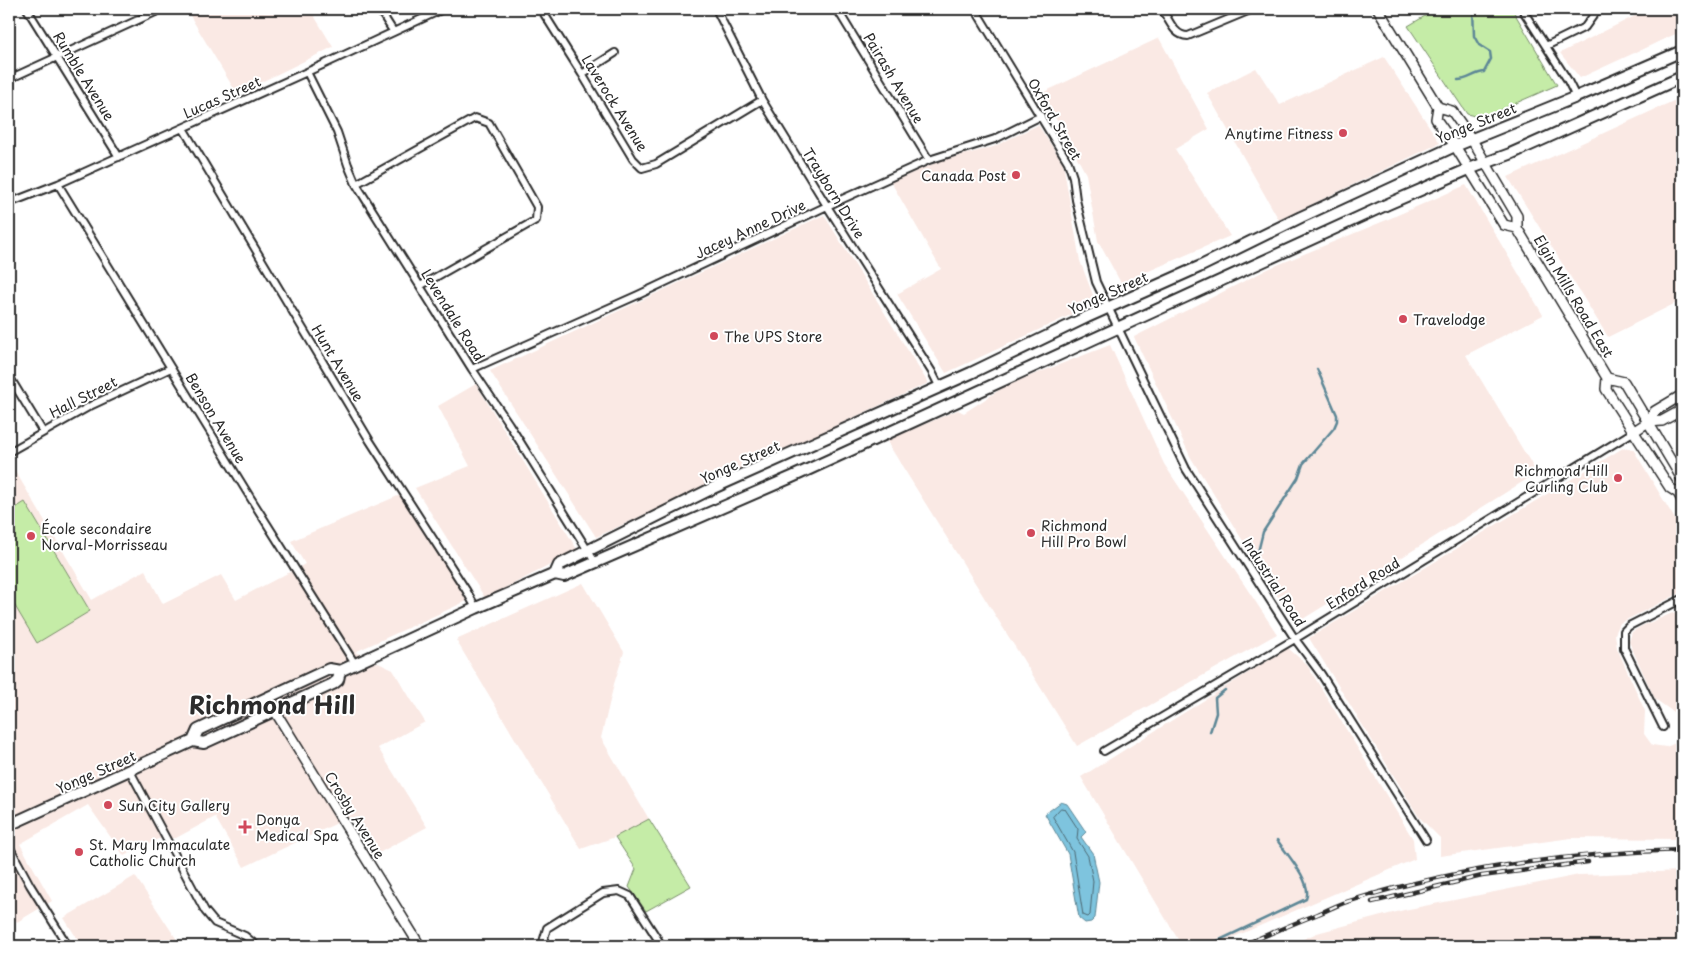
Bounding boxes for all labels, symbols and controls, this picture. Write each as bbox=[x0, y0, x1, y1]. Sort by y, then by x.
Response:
street label: Rumble Avenue bbox=[48, 27, 120, 125]
street label: Pairash Avenue bbox=[859, 29, 929, 127]
street label: Laverock Avenue bbox=[577, 51, 653, 156]
street label: Lucas Street bbox=[180, 70, 264, 123]
street label: Oxford Street bbox=[1023, 74, 1087, 164]
street label: Yonge Street bbox=[1433, 97, 1520, 149]
place label: Anytime Fitness bbox=[1225, 123, 1333, 144]
marker: Anytime Fitness bbox=[1337, 127, 1349, 139]
street label: Trayborn Drive bbox=[798, 144, 870, 242]
place label: Canada Post bbox=[921, 165, 1006, 186]
marker: Canada Post bbox=[1010, 169, 1022, 181]
street label: Jacey Anne Drive bbox=[691, 194, 809, 264]
street label: Elgin Mills Road East bbox=[1529, 231, 1619, 362]
street label: Levendale Road bbox=[416, 265, 490, 365]
street label: Yonge Street bbox=[1065, 266, 1151, 320]
place label: Travelodge bbox=[1413, 309, 1486, 330]
marker: Travelodge bbox=[1397, 313, 1409, 325]
street label: Hunt Avenue bbox=[307, 321, 369, 406]
place label: The UPS Store bbox=[724, 326, 822, 347]
marker: The UPS Store bbox=[708, 330, 720, 342]
street label: Benson Avenue bbox=[181, 369, 252, 468]
street label: Hall Street bbox=[45, 371, 121, 423]
street label: Yonge Street bbox=[697, 435, 783, 489]
place label: Richmond Hill Curling Club bbox=[1514, 460, 1608, 497]
marker: Richmond Hill Curling Club bbox=[1612, 472, 1624, 484]
place label: Richmond Hill Pro Bowl bbox=[1041, 515, 1127, 552]
place label: École secondaire Norval-Morrisseau bbox=[41, 518, 168, 555]
marker: Richmond Hill Pro Bowl bbox=[1025, 527, 1037, 539]
marker: École secondaire Norval-Morrisseau bbox=[25, 530, 37, 542]
street label: Industrial Road bbox=[1237, 533, 1311, 631]
street label: Enford Road bbox=[1322, 552, 1404, 614]
district label: Richmond Hill bbox=[189, 686, 355, 722]
street label: Yonge Street bbox=[53, 745, 139, 799]
street label: Crosby Avenue bbox=[320, 767, 390, 863]
place label: Sun City Gallery bbox=[118, 795, 230, 816]
marker: Sun City Gallery bbox=[102, 799, 114, 811]
place label: Donya Medical Spa bbox=[256, 809, 339, 846]
marker: Donya Medical Spa bbox=[238, 820, 252, 834]
place label: St. Mary Immaculate Catholic Church bbox=[89, 834, 230, 871]
marker: St. Mary Immaculate Catholic Church bbox=[73, 846, 85, 858]

